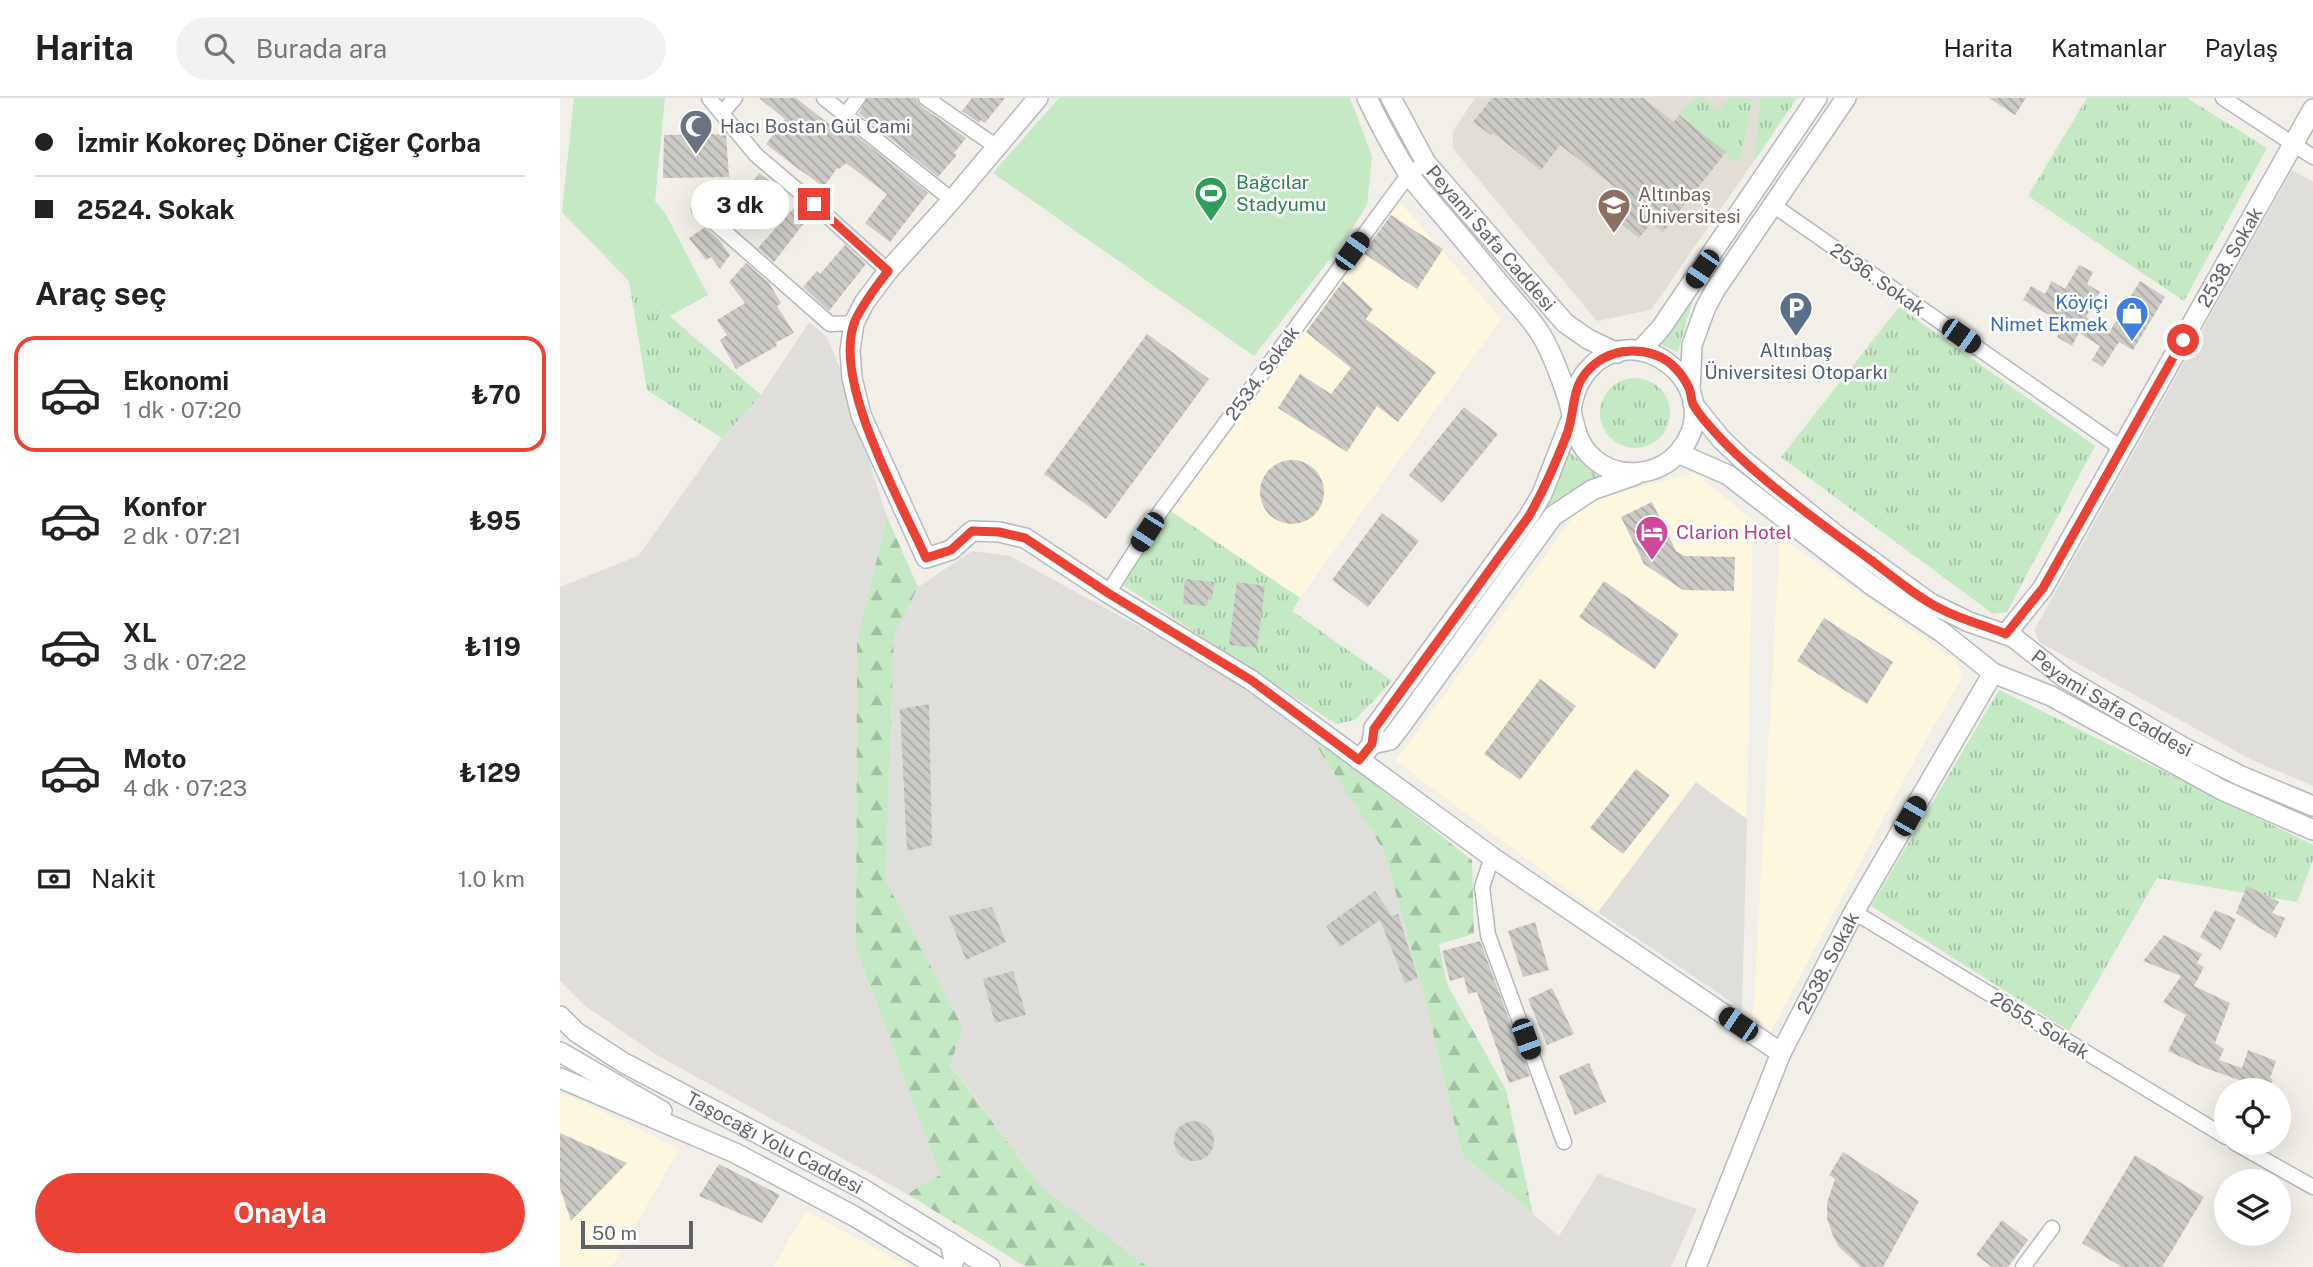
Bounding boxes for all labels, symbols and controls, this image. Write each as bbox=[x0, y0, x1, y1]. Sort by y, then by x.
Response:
search box bbox=[176, 17, 666, 80]
text: Harita bbox=[35, 29, 134, 67]
icon: search bbox=[200, 29, 238, 67]
text: Burada ara bbox=[256, 33, 387, 64]
text: Harita bbox=[1944, 34, 2013, 62]
text: Katmanlar bbox=[2051, 34, 2167, 62]
text: Paylaş bbox=[2205, 34, 2278, 62]
mosque icon: Hacı Bostan Gül Cami bbox=[677, 107, 715, 156]
place label: Hacı Bostan Gül Cami bbox=[720, 115, 911, 137]
text: İzmir Kokoreç Döner Ciğer Çorba bbox=[77, 127, 481, 158]
street label: Peyami Safa Caddesi bbox=[1422, 161, 1560, 315]
place label: Bağcılar Stadyumu bbox=[1236, 171, 1326, 215]
sports icon: Bağcılar Stadyumu bbox=[1192, 174, 1230, 223]
callout: 3 dk bbox=[692, 180, 790, 228]
place label: Altınbaş Üniversitesi bbox=[1638, 183, 1741, 227]
school or university icon: Altınbaş Üniversitesi bbox=[1595, 186, 1633, 235]
route end bbox=[798, 188, 830, 220]
text: 3 dk bbox=[716, 191, 764, 218]
text: 2524. Sokak bbox=[77, 194, 235, 225]
street label: 2538. Sokak bbox=[2193, 203, 2267, 311]
car bbox=[1332, 228, 1373, 274]
street label: 2536. Sokak bbox=[1826, 238, 1930, 320]
car bbox=[1682, 246, 1723, 292]
text: Araç seç bbox=[35, 275, 167, 312]
parking icon: Altınbaş Üniversitesi Otoparkı bbox=[1777, 289, 1815, 338]
place label: Köyiçi Nimet Ekmek bbox=[1990, 291, 2108, 335]
shop icon: Köyiçi Nimet Ekmek bbox=[2113, 294, 2151, 343]
car bbox=[1938, 315, 1985, 357]
street label: 2534. Sokak bbox=[1220, 321, 1304, 424]
route start bbox=[2167, 324, 2199, 356]
place label: Altınbaş Üniversitesi Otoparkı bbox=[1704, 339, 1888, 383]
icon: car bbox=[39, 363, 102, 426]
text: Ekonomi bbox=[123, 365, 229, 396]
text: ₺70 bbox=[471, 379, 521, 410]
text: 1 dk · 07:20 bbox=[123, 396, 242, 423]
icon: car bbox=[39, 489, 102, 552]
text: Konfor bbox=[123, 491, 207, 522]
text: ₺95 bbox=[469, 505, 521, 536]
car bbox=[1127, 509, 1168, 555]
hotel icon: Clarion Hotel bbox=[1633, 513, 1671, 562]
place label: Clarion Hotel bbox=[1676, 521, 1792, 543]
text: 2 dk · 07:21 bbox=[123, 522, 241, 549]
icon: car bbox=[39, 615, 102, 678]
text: XL bbox=[123, 617, 157, 648]
text: ₺119 bbox=[465, 631, 521, 662]
street label: Peyami Safa Caddesi bbox=[2027, 645, 2196, 761]
text: 3 dk · 07:22 bbox=[123, 648, 246, 675]
icon: car bbox=[39, 741, 102, 804]
text: Moto bbox=[123, 743, 186, 774]
text: ₺129 bbox=[459, 757, 521, 788]
text: 4 dk · 07:23 bbox=[123, 774, 247, 801]
car bbox=[1891, 793, 1930, 839]
icon: cash bbox=[35, 860, 73, 898]
text: Nakit bbox=[91, 863, 156, 894]
text: 1.0 km bbox=[458, 865, 525, 892]
street label: 2538. Sokak bbox=[1792, 908, 1863, 1017]
street label: 2655. Sokak bbox=[1987, 987, 2094, 1063]
car bbox=[1715, 1004, 1762, 1044]
car bbox=[1509, 1016, 1544, 1062]
map controls bbox=[2214, 1078, 2291, 1246]
button: locate bbox=[2214, 1078, 2291, 1155]
street label: Taşocağı Yolu Caddesi bbox=[683, 1087, 866, 1198]
button: layers bbox=[2214, 1169, 2291, 1246]
button: Onayla bbox=[35, 1173, 525, 1253]
scale bar bbox=[581, 1218, 693, 1250]
text: 50 m bbox=[592, 1222, 637, 1244]

